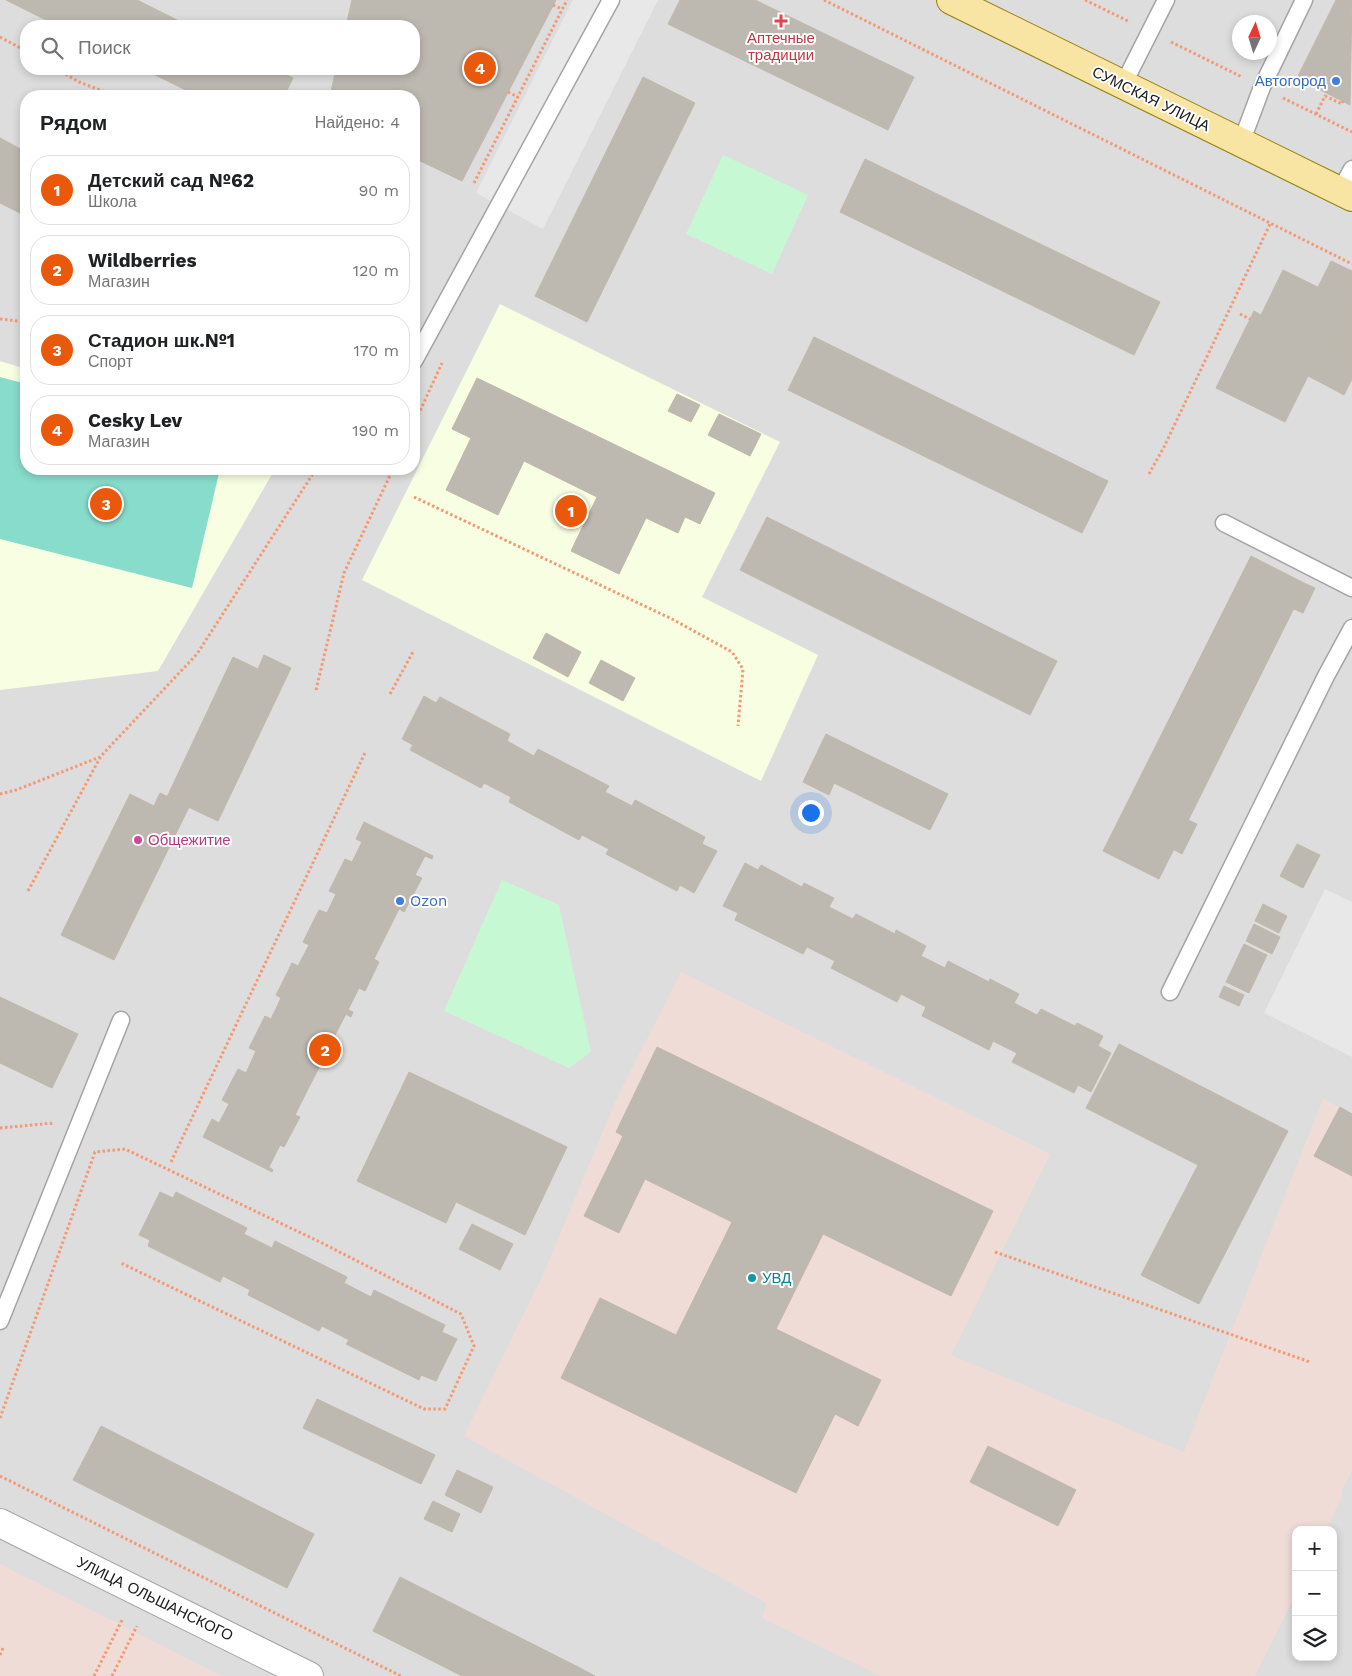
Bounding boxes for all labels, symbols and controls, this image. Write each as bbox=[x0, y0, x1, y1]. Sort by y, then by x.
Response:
marker: Аптечные традиции bbox=[775, 15, 787, 27]
north arrow bbox=[1232, 15, 1277, 60]
search box bbox=[20, 20, 420, 75]
place label: Аптечные традиции bbox=[747, 29, 815, 64]
icon: search bbox=[38, 34, 66, 62]
text: Поиск bbox=[78, 36, 131, 59]
pin: 4 bbox=[464, 49, 496, 87]
street label: СУМСКАЯ УЛИЦА bbox=[1089, 63, 1213, 135]
place label: Автогород bbox=[1255, 72, 1326, 90]
marker: Автогород bbox=[1330, 75, 1342, 87]
text: Рядом bbox=[40, 110, 107, 135]
text: Найдено: 4 bbox=[315, 113, 400, 132]
text: Детский сад №62 bbox=[88, 169, 254, 192]
text: 1 bbox=[54, 181, 60, 200]
text: 90 m bbox=[358, 181, 399, 200]
text: Школа bbox=[88, 192, 137, 211]
text: Wildberries bbox=[88, 249, 197, 272]
text: 2 bbox=[52, 261, 62, 280]
text: 120 m bbox=[353, 261, 399, 280]
text: Магазин bbox=[88, 272, 150, 291]
text: Стадион шк.№1 bbox=[88, 329, 235, 352]
text: 3 bbox=[52, 341, 62, 360]
text: 170 m bbox=[353, 341, 399, 360]
text: Спорт bbox=[88, 352, 133, 371]
text: Cesky Lev bbox=[88, 409, 182, 432]
text: 4 bbox=[52, 421, 62, 440]
text: 190 m bbox=[352, 421, 399, 440]
text: Магазин bbox=[88, 432, 150, 451]
pin: 3 bbox=[90, 485, 122, 523]
pin: 1 bbox=[555, 492, 587, 530]
your location bbox=[798, 800, 824, 826]
place label: Общежитие bbox=[148, 831, 231, 849]
marker: Общежитие bbox=[132, 834, 144, 846]
place label: Ozon bbox=[410, 892, 447, 910]
marker: Ozon bbox=[394, 895, 406, 907]
pin: 2 bbox=[309, 1031, 341, 1069]
place label: УВД bbox=[762, 1269, 791, 1287]
marker: УВД bbox=[746, 1272, 758, 1284]
map controls bbox=[1292, 1526, 1337, 1661]
button: + bbox=[1292, 1526, 1337, 1571]
street label: УЛИЦА ОЛЬШАНСКОГО bbox=[74, 1553, 236, 1645]
button: − bbox=[1292, 1571, 1337, 1616]
button: layers bbox=[1292, 1616, 1337, 1661]

